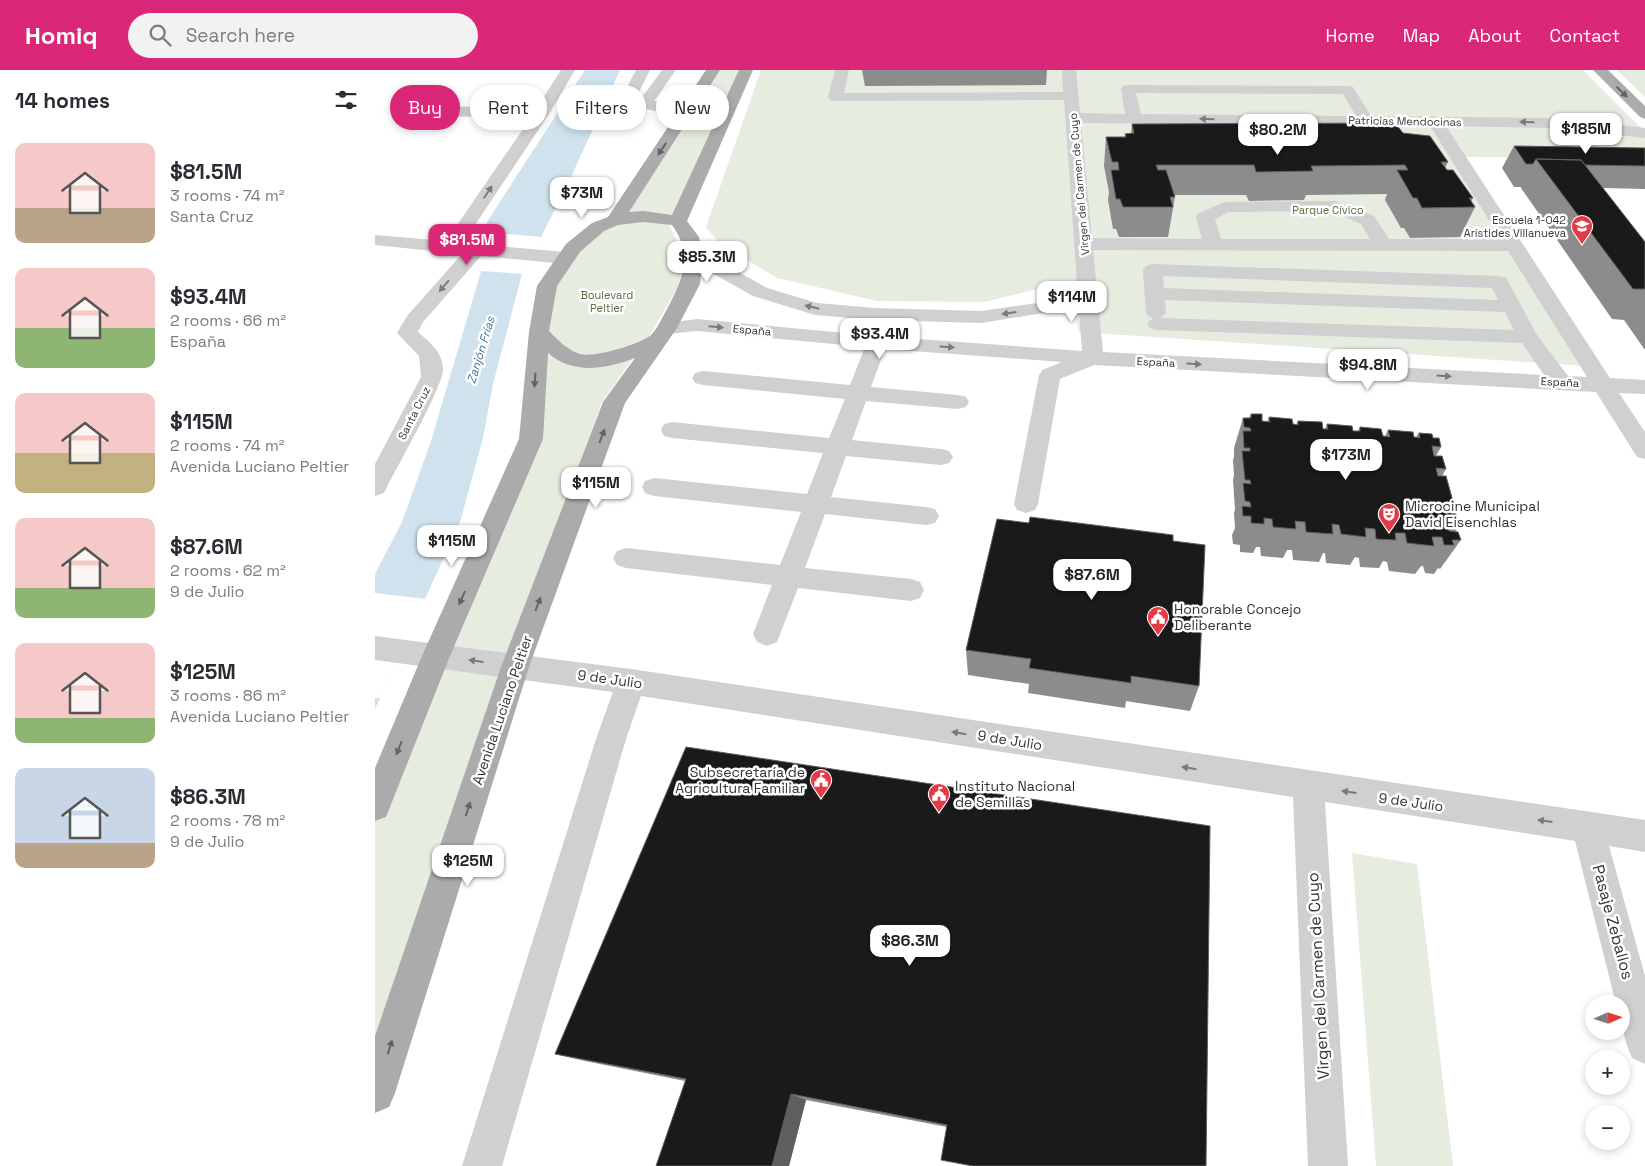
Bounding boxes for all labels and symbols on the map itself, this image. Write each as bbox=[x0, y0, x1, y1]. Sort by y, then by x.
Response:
one-way arrow bbox=[1616, 86, 1628, 98]
street label: Virgen del Carmen de Cuyo bbox=[1066, 112, 1092, 256]
pin: $185M bbox=[1551, 112, 1621, 155]
street label: Patricias Mendocinas bbox=[1348, 113, 1462, 129]
pin: $80.2M bbox=[1237, 114, 1319, 156]
one-way arrow bbox=[1199, 115, 1215, 123]
one-way arrow bbox=[1519, 118, 1535, 126]
one-way arrow bbox=[657, 143, 667, 156]
pin: $73M bbox=[552, 176, 612, 219]
one-way arrow bbox=[483, 186, 493, 199]
park label: Parque Cívico bbox=[1292, 203, 1364, 217]
place label: Escuela 1-042 Arístides Villanueva bbox=[1464, 213, 1567, 240]
school or university icon: Escuela 1-042 Arístides Villanueva bbox=[1570, 214, 1594, 245]
pin: $81.5M bbox=[426, 224, 508, 266]
pin: $85.3M bbox=[666, 240, 748, 283]
one-way arrow bbox=[438, 280, 450, 292]
pin: $114M bbox=[1037, 280, 1107, 323]
park label: Boulevard Peltier bbox=[581, 288, 633, 315]
one-way arrow bbox=[805, 303, 820, 311]
one-way arrow bbox=[1001, 309, 1017, 317]
water label: Zanjón Frías bbox=[463, 314, 499, 385]
pin: $93.4M bbox=[839, 318, 921, 360]
street label: España bbox=[732, 321, 772, 339]
one-way arrow bbox=[708, 323, 724, 331]
one-way arrow bbox=[940, 344, 956, 352]
pin: $94.8M bbox=[1327, 348, 1409, 391]
street label: España bbox=[1136, 354, 1176, 370]
one-way arrow bbox=[1187, 360, 1203, 368]
one-way arrow bbox=[531, 372, 539, 388]
one-way arrow bbox=[1436, 373, 1452, 381]
street label: España bbox=[1540, 374, 1580, 390]
street label: Santa Cruz bbox=[395, 384, 433, 442]
one-way arrow bbox=[598, 428, 606, 443]
pin: $173M bbox=[1311, 438, 1381, 481]
pin: $115M bbox=[561, 466, 631, 509]
place label: Microcine Municipal David Eisenchlas bbox=[1405, 497, 1540, 531]
theatre icon: Microcine Municipal David Eisenchlas bbox=[1377, 502, 1401, 533]
pin: $115M bbox=[417, 524, 487, 567]
pin: $87.6M bbox=[1051, 558, 1133, 601]
one-way arrow bbox=[457, 591, 465, 605]
one-way arrow bbox=[535, 597, 542, 612]
place label: Honorable Concejo Deliberante bbox=[1174, 600, 1301, 634]
public building icon: Honorable Concejo Deliberante bbox=[1146, 605, 1170, 636]
street label: Avenida Luciano Peltier bbox=[468, 633, 536, 787]
one-way arrow bbox=[467, 657, 483, 665]
street label: 9 de Julio bbox=[577, 666, 643, 692]
street label: 9 de Julio bbox=[976, 726, 1044, 754]
one-way arrow bbox=[951, 728, 967, 736]
one-way arrow bbox=[394, 741, 402, 755]
place label: Subsecretaría de Agricultura Familiar bbox=[675, 763, 805, 797]
one-way arrow bbox=[1180, 764, 1196, 772]
public building icon: Subsecretaría de Agricultura Familiar bbox=[809, 768, 833, 799]
place label: Instituto Nacional de Semillas bbox=[955, 777, 1075, 811]
public building icon: Instituto Nacional de Semillas bbox=[927, 782, 951, 813]
one-way arrow bbox=[1341, 788, 1357, 796]
street label: 9 de Julio bbox=[1378, 789, 1444, 815]
one-way arrow bbox=[465, 802, 473, 817]
one-way arrow bbox=[1536, 817, 1552, 825]
pin: $125M bbox=[433, 844, 503, 887]
street label: Pasaje Zeballos bbox=[1588, 862, 1638, 982]
street label: Virgen del Carmen de Cuyo bbox=[1302, 872, 1334, 1080]
pin: $86.3M bbox=[869, 924, 951, 967]
north arrow bbox=[1585, 995, 1630, 1040]
one-way arrow bbox=[387, 1039, 394, 1054]

